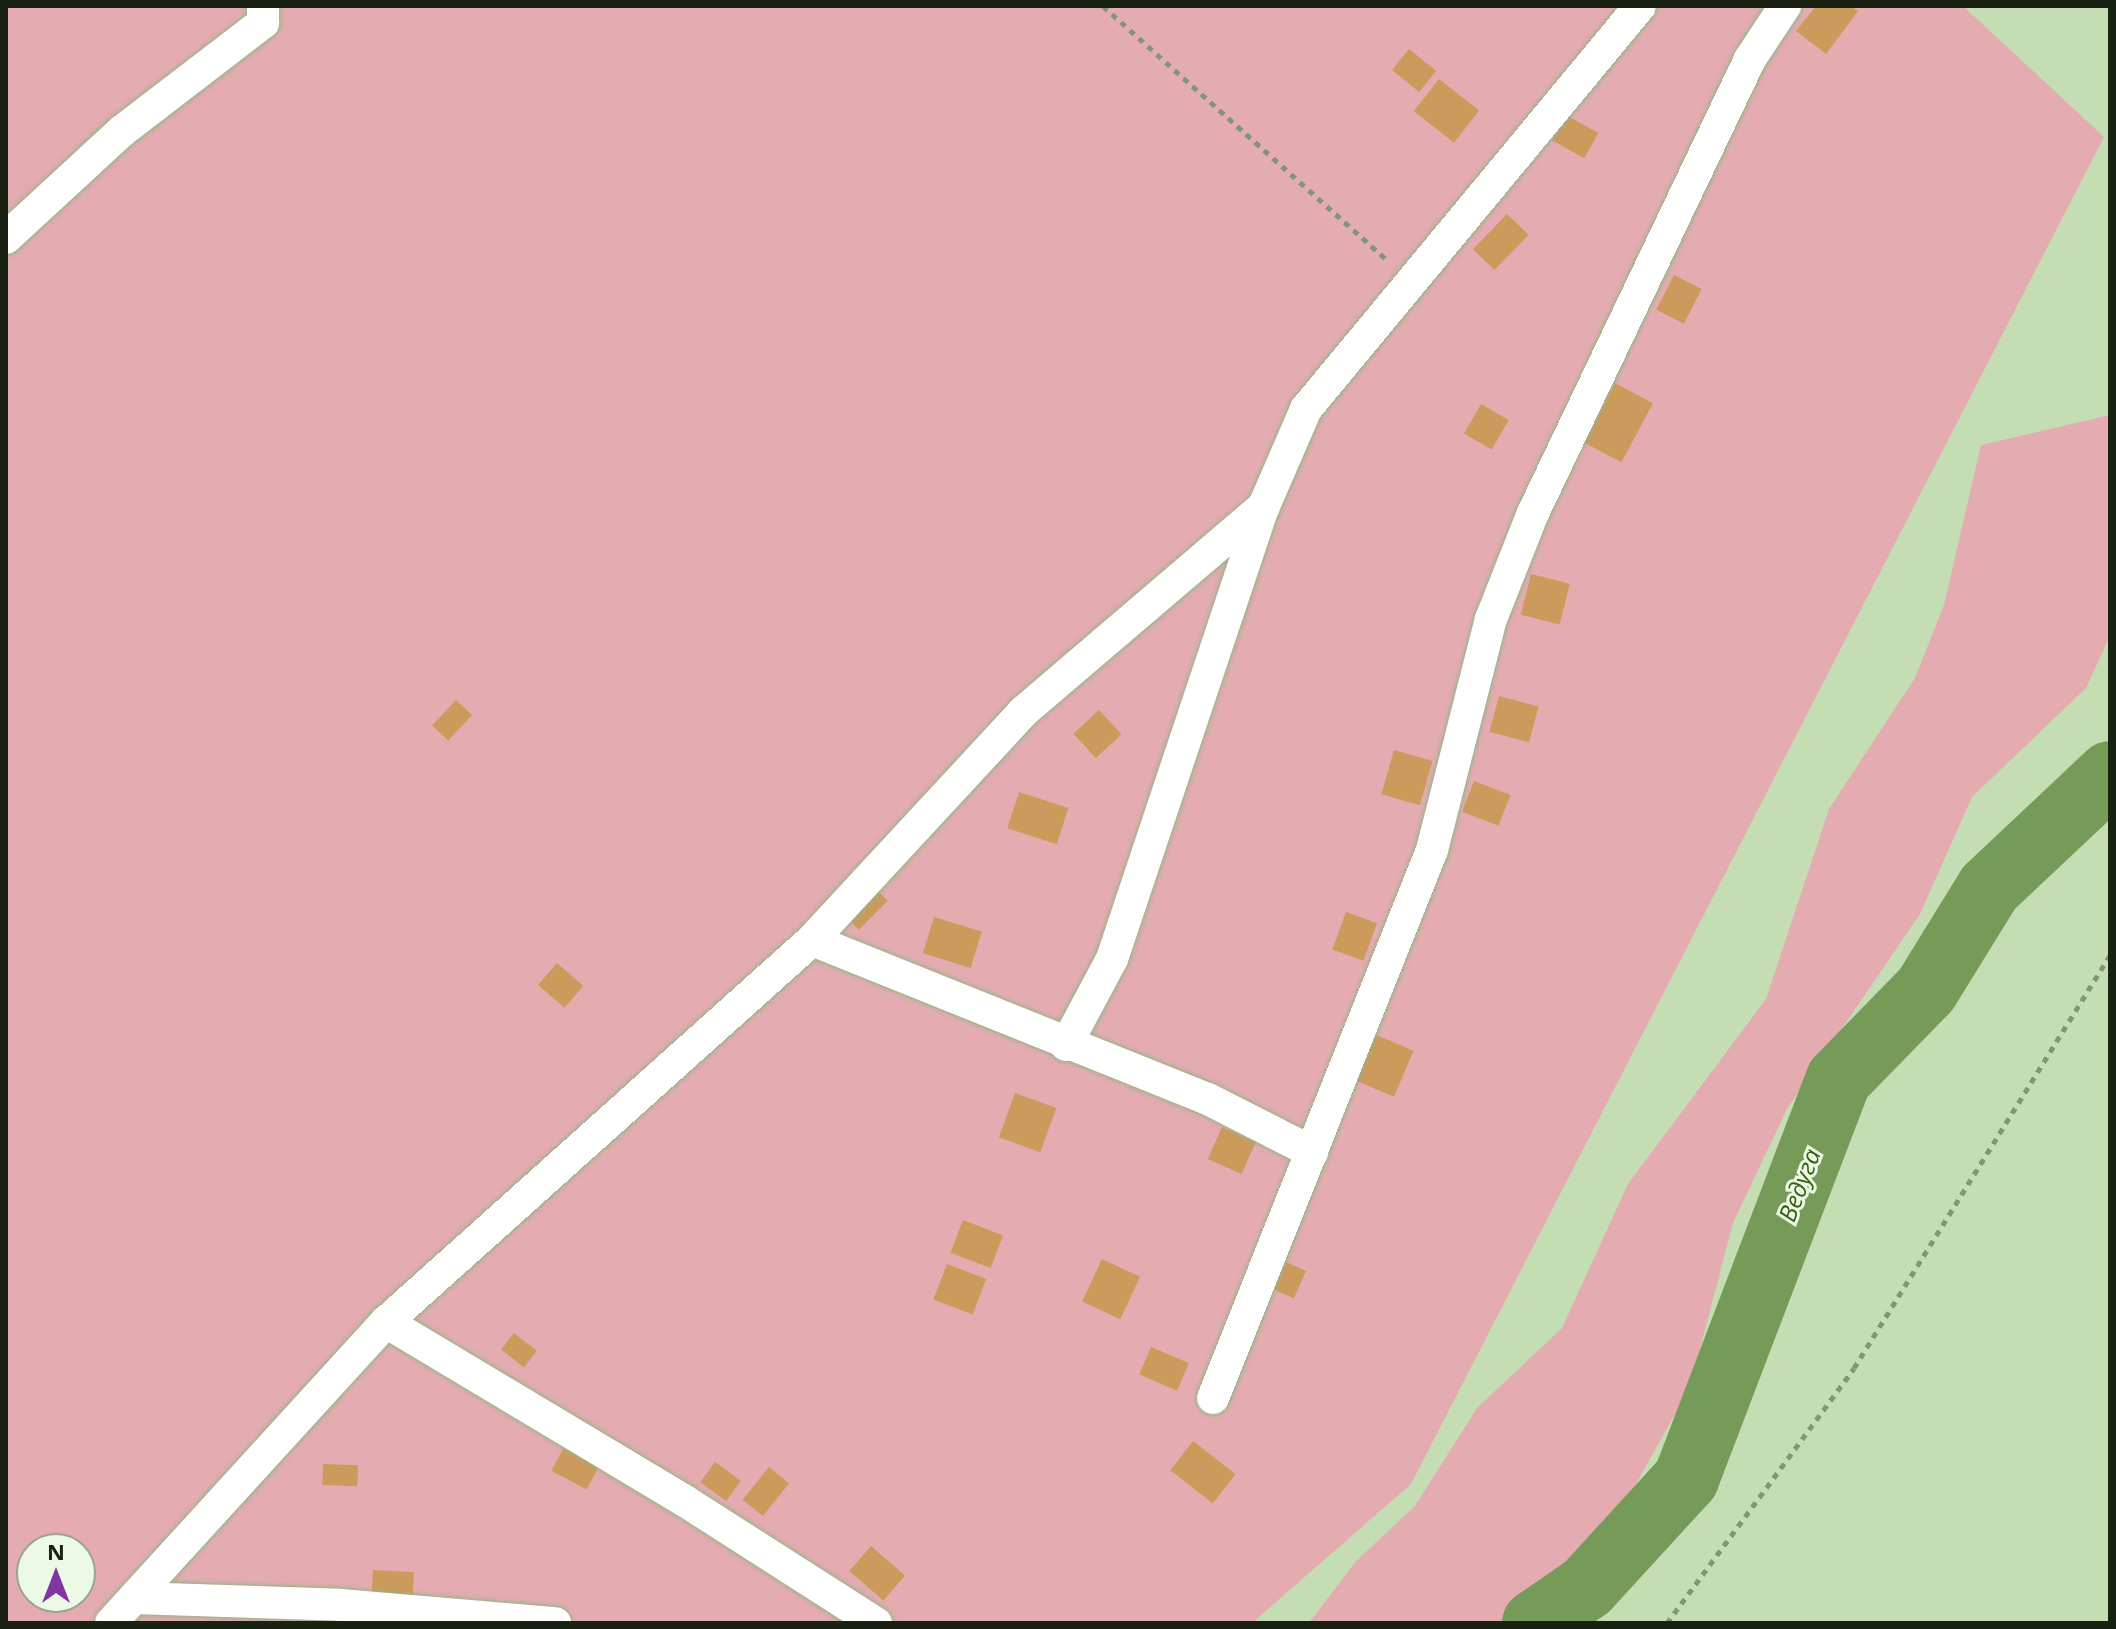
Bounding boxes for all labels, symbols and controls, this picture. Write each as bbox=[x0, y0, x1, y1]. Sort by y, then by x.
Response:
water label: Ведуга bbox=[1772, 1145, 1826, 1225]
north arrow bbox=[16, 1533, 96, 1613]
text: N bbox=[47, 1536, 65, 1566]

